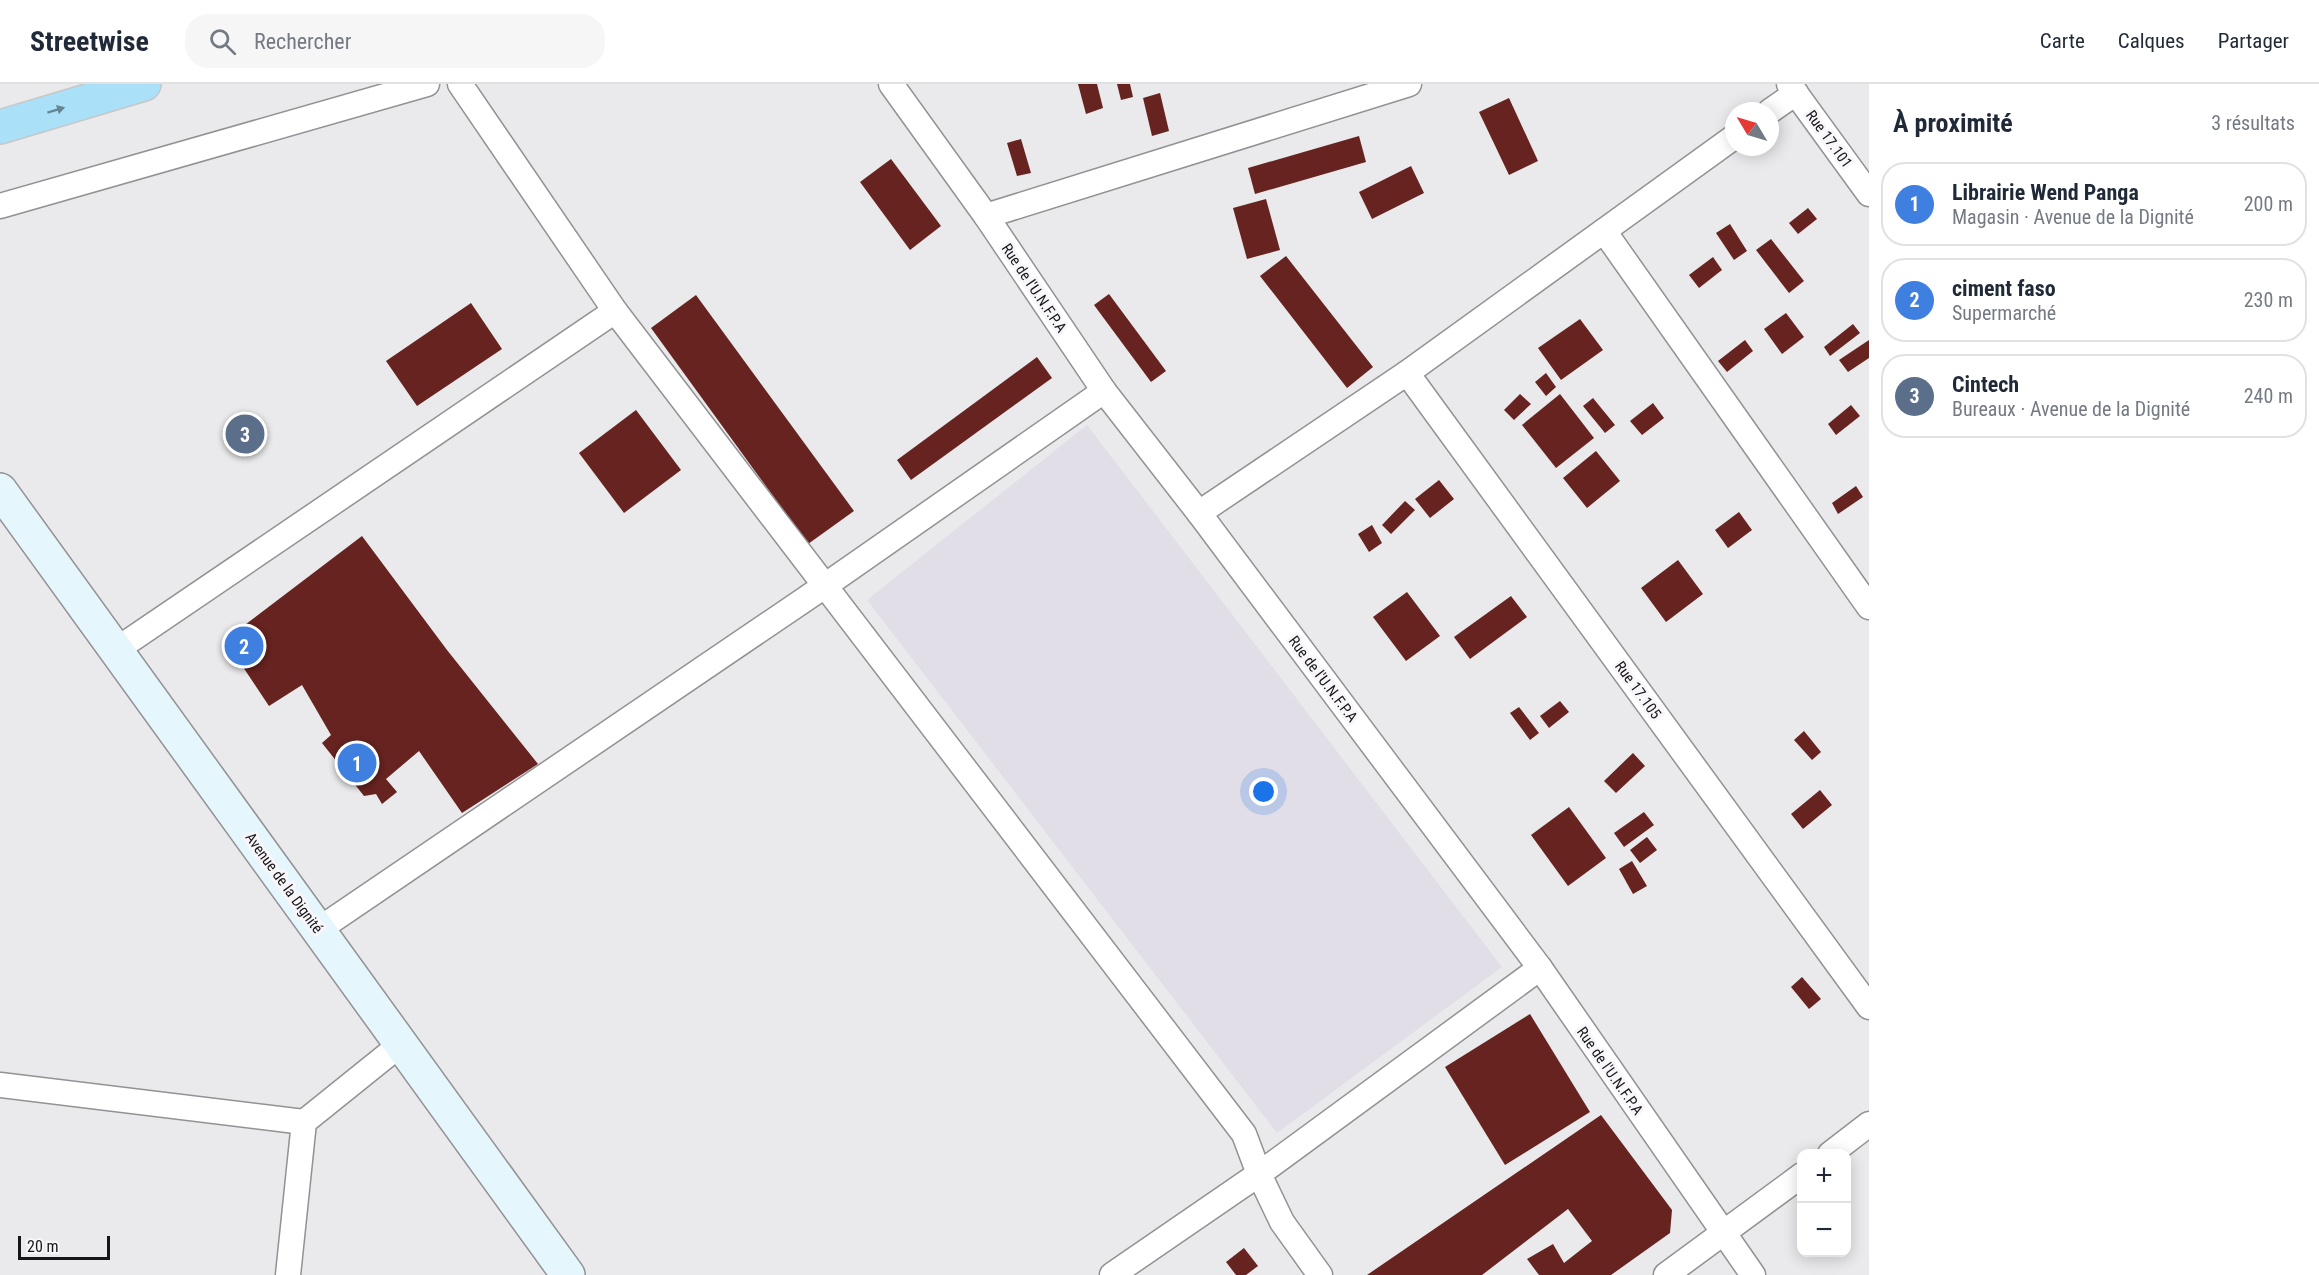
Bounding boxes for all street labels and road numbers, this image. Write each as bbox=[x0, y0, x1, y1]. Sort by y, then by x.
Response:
street label: Rue 17.101 bbox=[1802, 107, 1856, 171]
street label: Rue de l'U.N.F.P.A bbox=[998, 240, 1071, 336]
street label: Rue de l'U.N.F.P.A bbox=[1285, 632, 1361, 726]
street label: Rue 17.105 bbox=[1611, 658, 1665, 722]
street label: Avenue de la Dignité bbox=[241, 829, 327, 937]
street label: Rue de l'U.N.F.P.A bbox=[1573, 1024, 1647, 1119]

